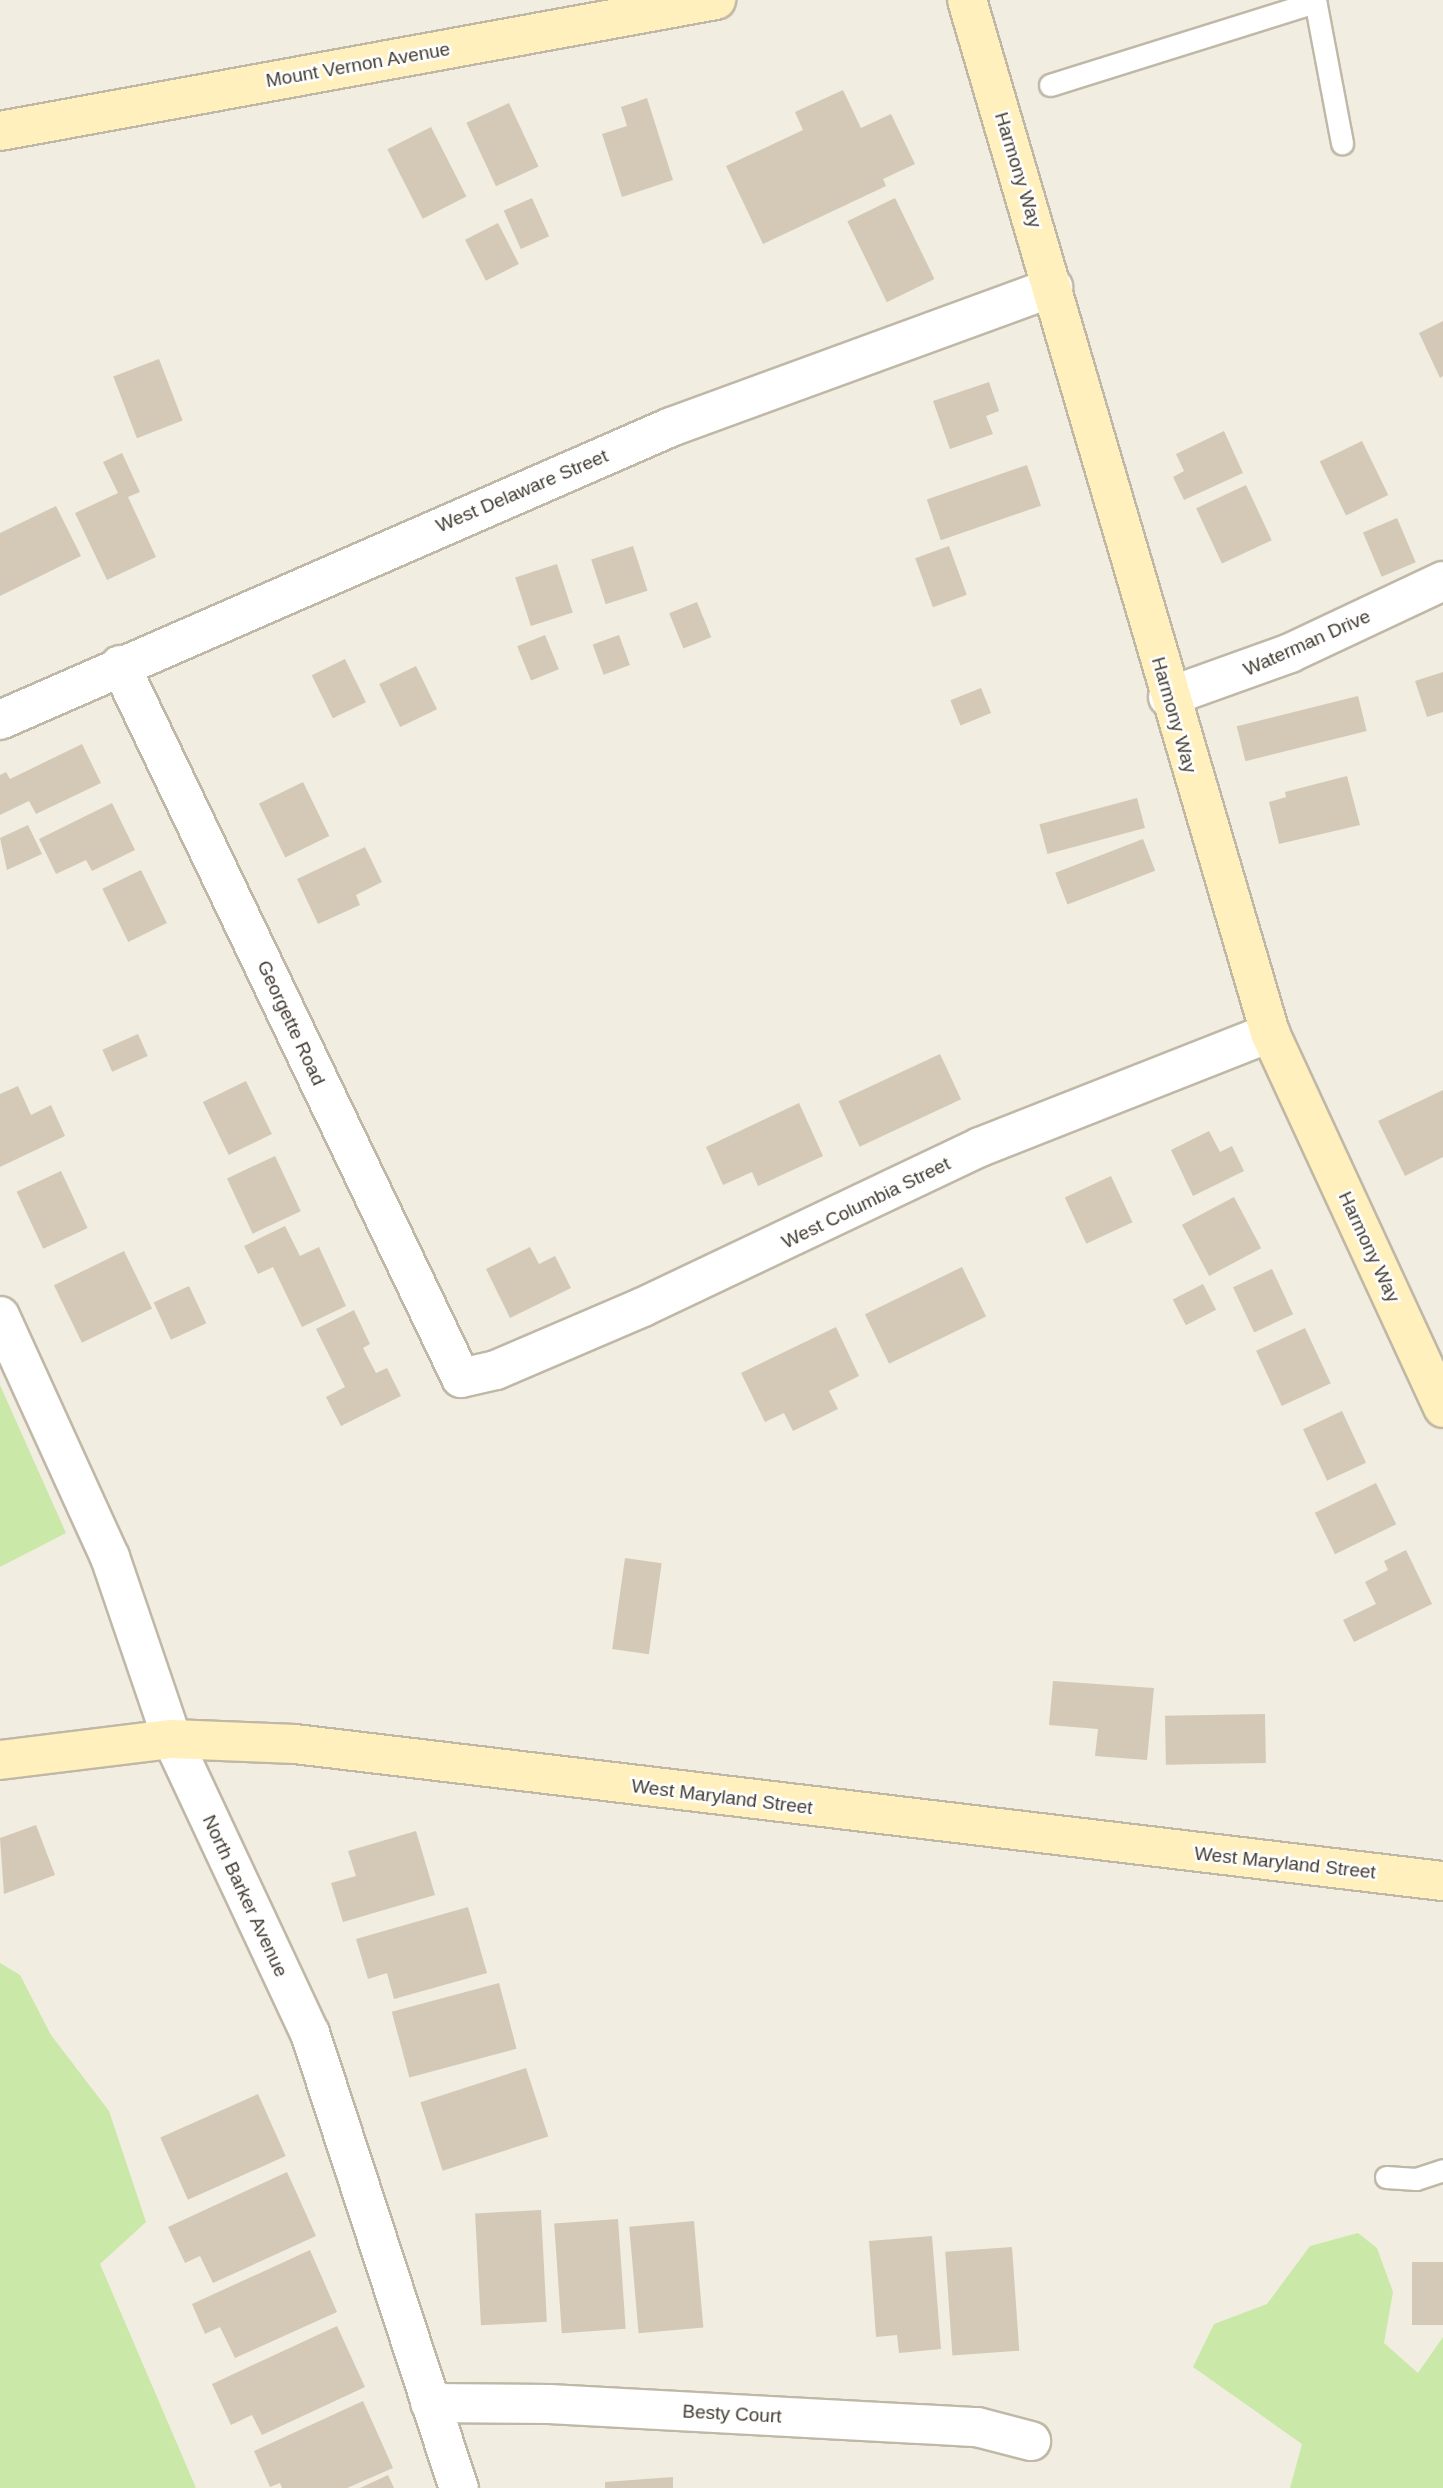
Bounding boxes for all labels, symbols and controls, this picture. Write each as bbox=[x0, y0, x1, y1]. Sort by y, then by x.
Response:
street label: Mount Vernon Avenue bbox=[264, 37, 452, 93]
street label: Harmony Way bbox=[990, 109, 1046, 231]
street label: West Delaware Street bbox=[433, 444, 611, 538]
street label: Waterman Drive bbox=[1240, 605, 1374, 681]
street label: Harmony Way bbox=[1147, 654, 1201, 776]
street label: Georgette Road bbox=[252, 957, 330, 1089]
street label: West Columbia Street bbox=[778, 1152, 954, 1254]
street label: Harmony Way bbox=[1333, 1188, 1405, 1306]
street label: West Maryland Street bbox=[630, 1775, 814, 1819]
street label: North Barker Avenue bbox=[197, 1811, 293, 1981]
street label: West Maryland Street bbox=[1193, 1842, 1377, 1884]
street label: Besty Court bbox=[682, 2400, 782, 2428]

